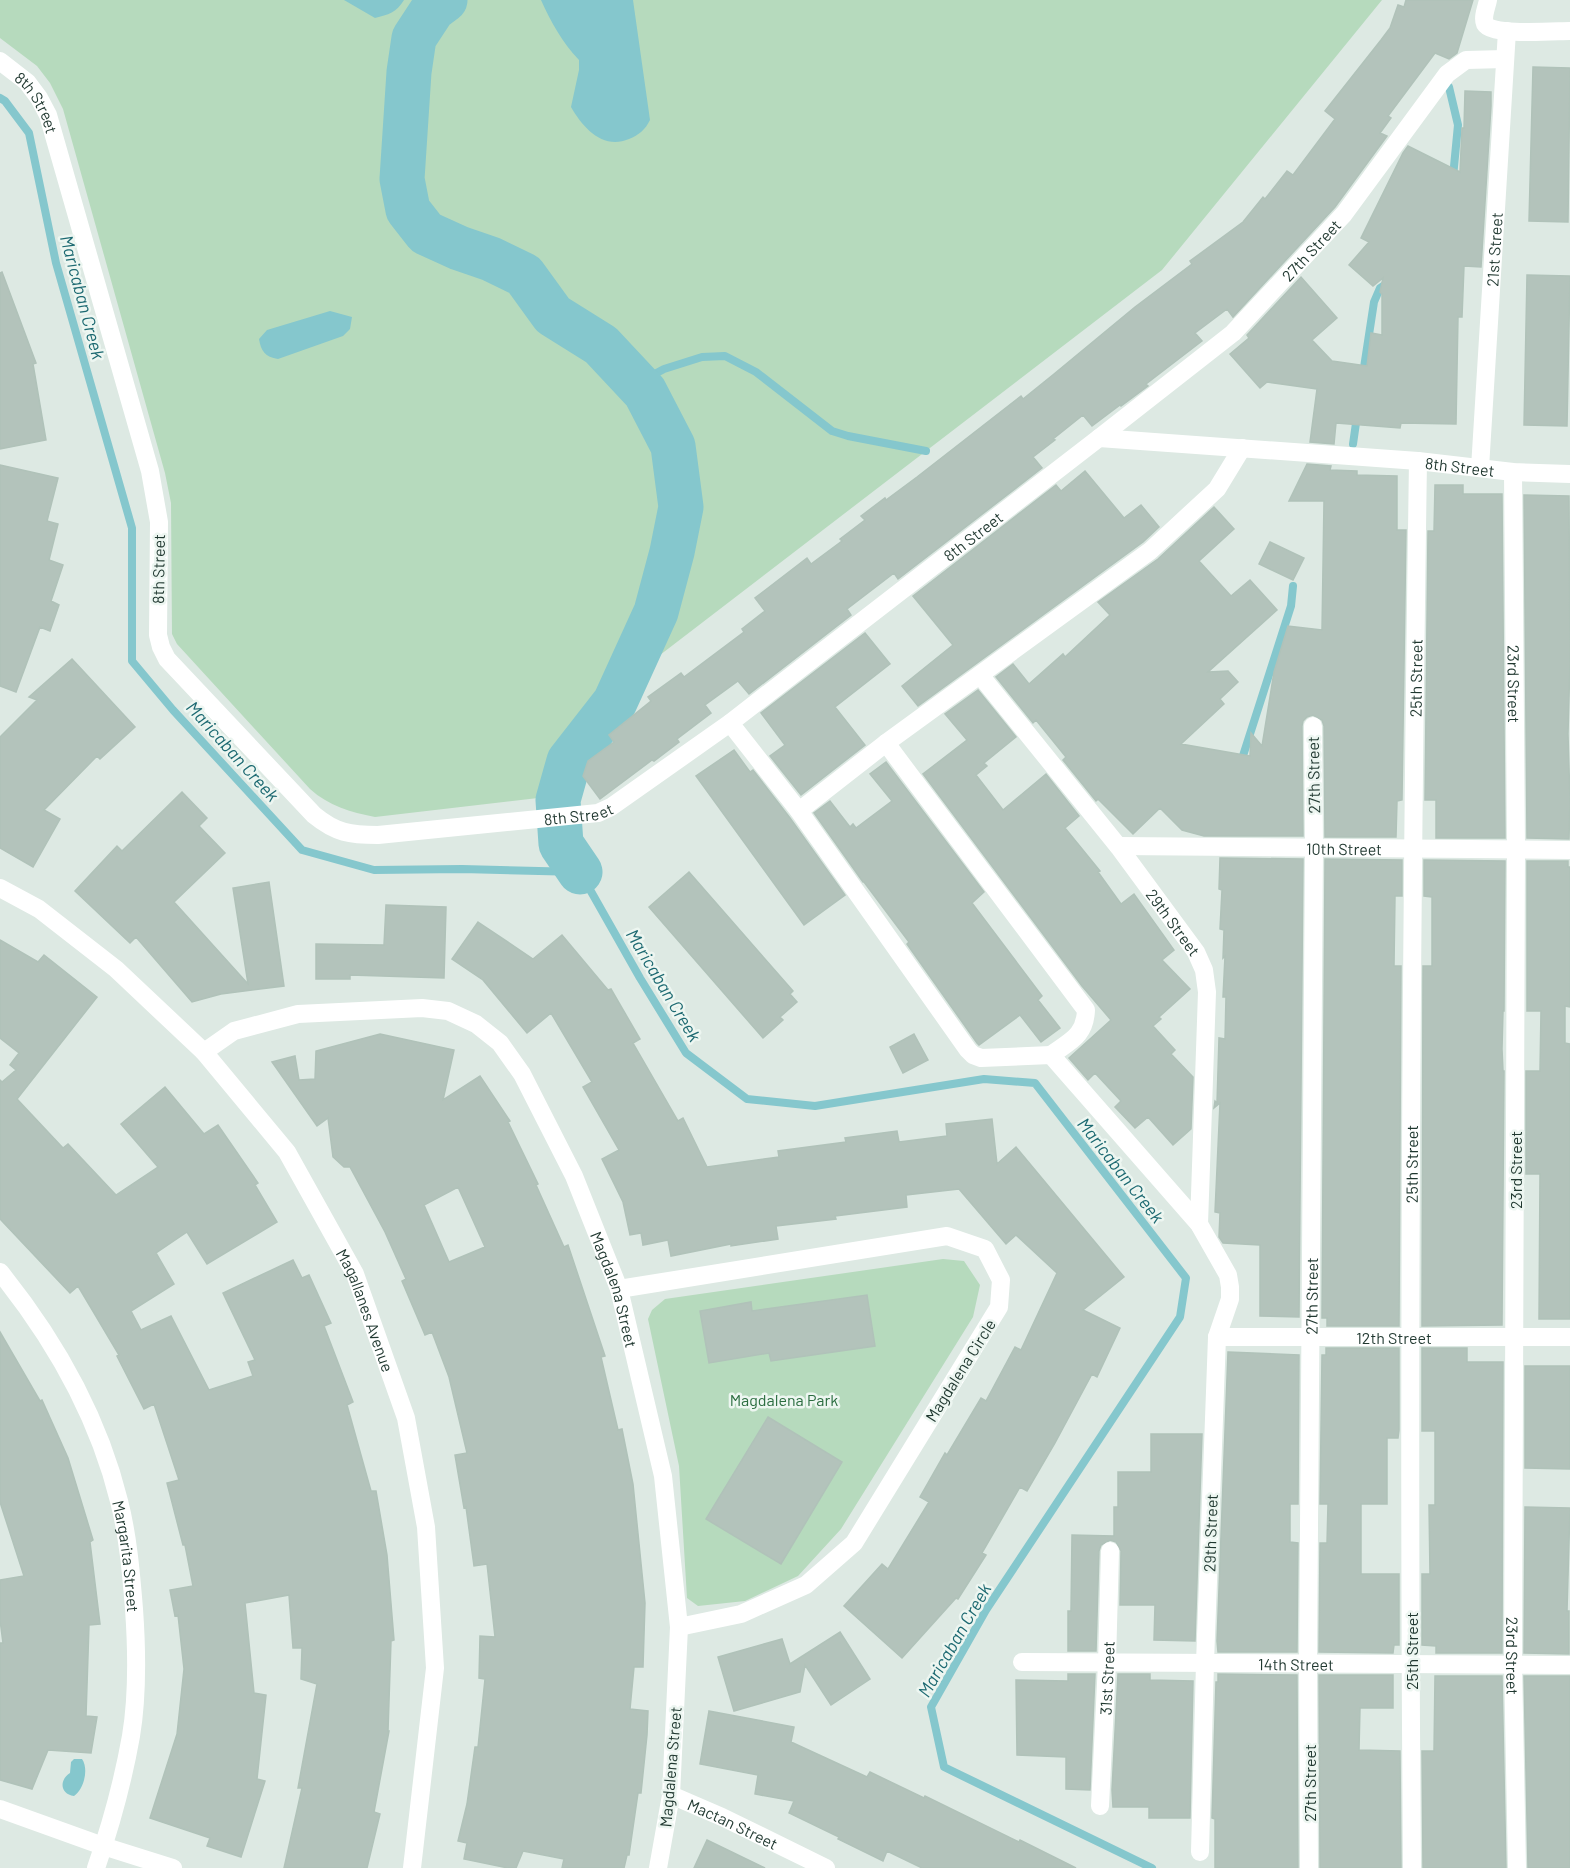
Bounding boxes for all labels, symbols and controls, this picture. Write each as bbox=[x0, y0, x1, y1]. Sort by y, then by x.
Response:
street label: 8th Street bbox=[12, 67, 62, 135]
street label: 21st Street bbox=[1482, 212, 1505, 287]
street label: 27th Street bbox=[1277, 215, 1344, 285]
water label: Maricaban Creek bbox=[56, 233, 110, 362]
street label: 8th Street bbox=[1424, 452, 1496, 479]
street label: 8th Street bbox=[939, 507, 1006, 565]
street label: 8th Street bbox=[148, 534, 168, 604]
street label: 25th Street bbox=[1405, 639, 1425, 717]
street label: 23rd Street bbox=[1505, 645, 1524, 723]
water label: Maricaban Creek bbox=[182, 696, 284, 806]
street label: 27th Street bbox=[1303, 736, 1323, 814]
street label: 8th Street bbox=[543, 798, 616, 828]
street label: 10th Street bbox=[1306, 838, 1382, 858]
street label: 29th Street bbox=[1143, 885, 1205, 959]
water label: Maricaban Creek bbox=[622, 925, 706, 1046]
water label: Maricaban Creek bbox=[1073, 1113, 1169, 1227]
street label: 25th Street bbox=[1401, 1125, 1421, 1203]
street label: 23rd Street bbox=[1506, 1131, 1525, 1209]
street label: Magdalena Street bbox=[587, 1229, 642, 1349]
street label: Magallanes Avenue bbox=[333, 1245, 398, 1374]
street label: 27th Street bbox=[1301, 1257, 1320, 1335]
street label: Magdalena Circle bbox=[921, 1315, 999, 1425]
street label: 12th Street bbox=[1356, 1328, 1432, 1347]
park label: Magdalena Park bbox=[730, 1390, 838, 1409]
street label: 29th Street bbox=[1199, 1494, 1221, 1572]
street label: Margarita Street bbox=[110, 1498, 144, 1613]
water label: Maricaban Creek bbox=[913, 1579, 996, 1701]
street label: 25th Street bbox=[1402, 1612, 1421, 1690]
street label: 23rd Street bbox=[1503, 1617, 1523, 1695]
street label: 31st Street bbox=[1095, 1641, 1117, 1716]
street label: 14th Street bbox=[1258, 1654, 1334, 1673]
street label: Magdalena Street bbox=[655, 1706, 685, 1828]
street label: 27th Street bbox=[1300, 1744, 1319, 1822]
street label: Mactan Street bbox=[685, 1794, 781, 1852]

